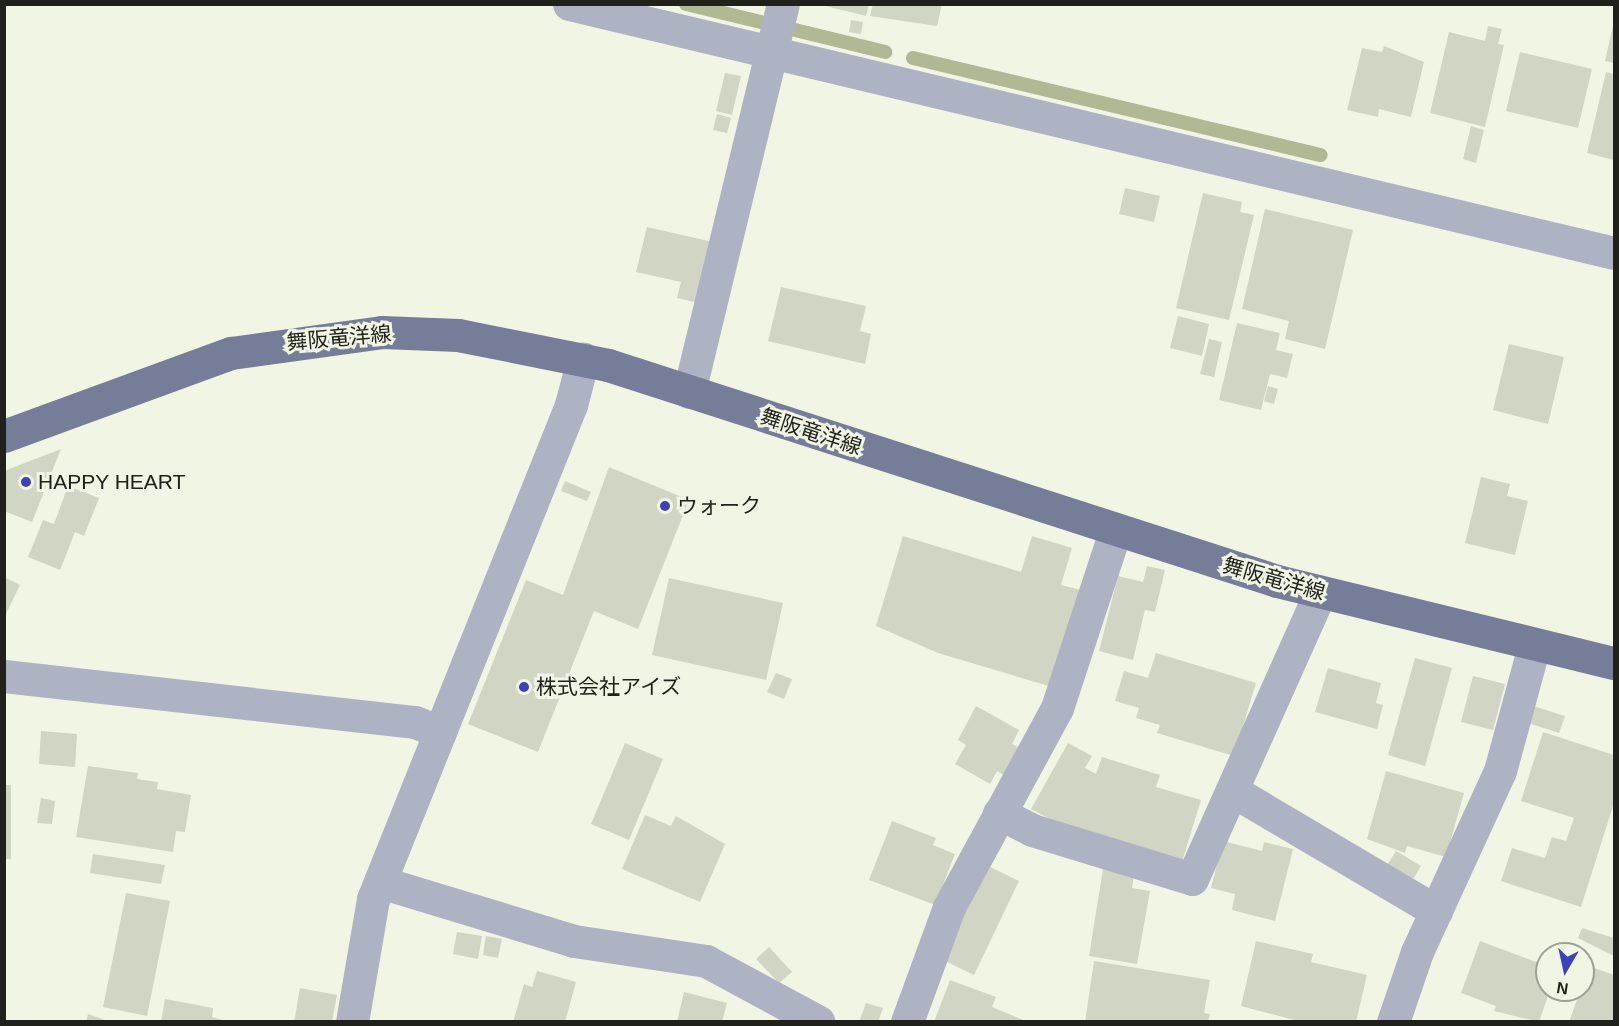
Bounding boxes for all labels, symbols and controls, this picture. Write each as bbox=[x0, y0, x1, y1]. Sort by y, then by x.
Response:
street label: 舞阪竜洋線 bbox=[286, 321, 392, 355]
street label: 舞阪竜洋線 bbox=[757, 404, 865, 460]
place label: HAPPY HEART bbox=[38, 469, 186, 495]
marker: HAPPY HEART bbox=[19, 475, 33, 489]
place label: ウォーク bbox=[677, 493, 761, 519]
marker: ウォーク bbox=[658, 499, 672, 513]
street label: 舞阪竜洋線 bbox=[1220, 552, 1328, 606]
place label: 株式会社アイズ bbox=[536, 674, 683, 700]
marker: 株式会社アイズ bbox=[517, 680, 531, 694]
north arrow bbox=[1535, 942, 1595, 1002]
text: N bbox=[1555, 979, 1569, 998]

